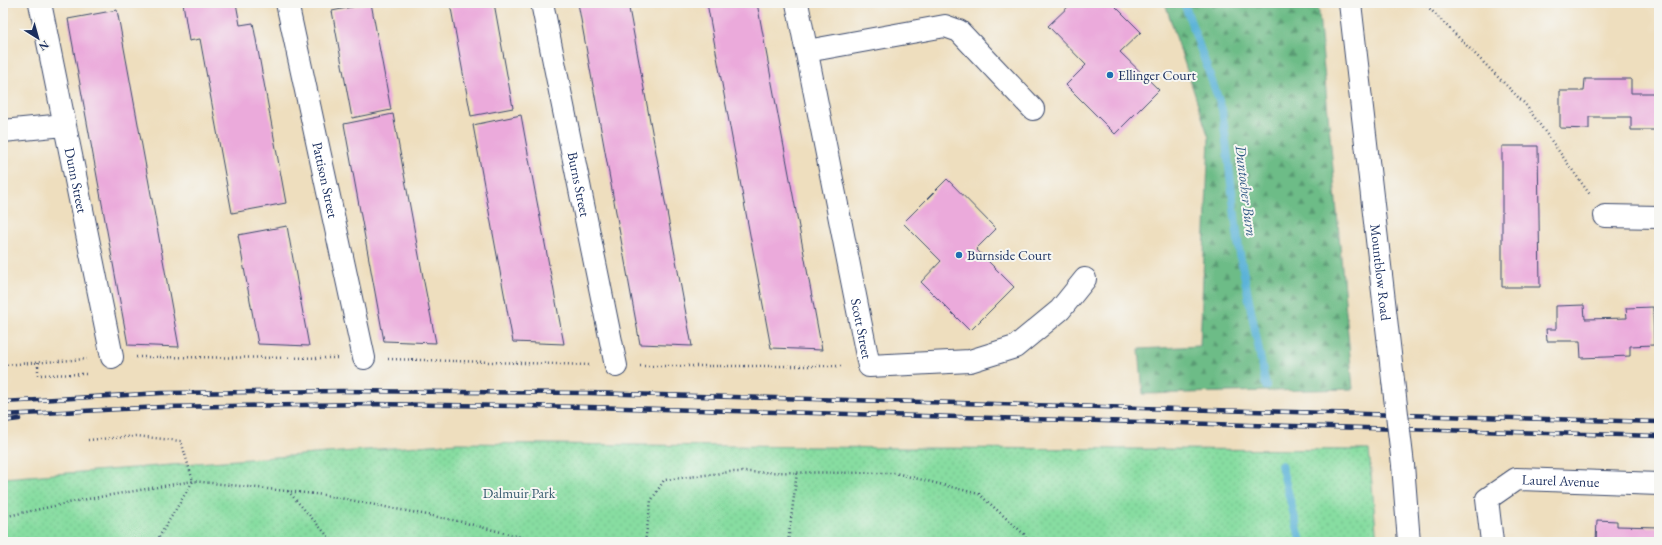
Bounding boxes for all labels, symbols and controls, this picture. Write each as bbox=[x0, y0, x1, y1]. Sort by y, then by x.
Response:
north arrow bbox=[18, 18, 58, 58]
text: N bbox=[36, 38, 52, 54]
place label: Ellinger Court bbox=[1118, 66, 1196, 84]
marker: Ellinger Court bbox=[1105, 70, 1115, 80]
street label: Pattison Street bbox=[308, 140, 342, 220]
water label: Duntocher Burn bbox=[1231, 143, 1262, 238]
street label: Dunn Street bbox=[61, 146, 92, 215]
street label: Burns Street bbox=[564, 150, 594, 219]
street label: Mountblow Road bbox=[1366, 223, 1395, 323]
place label: Burnside Court bbox=[967, 246, 1052, 264]
marker: Burnside Court bbox=[954, 250, 964, 260]
street label: Scott Street bbox=[847, 297, 877, 361]
street label: Laurel Avenue bbox=[1521, 470, 1600, 491]
park label: Dalmuir Park bbox=[483, 484, 556, 502]

